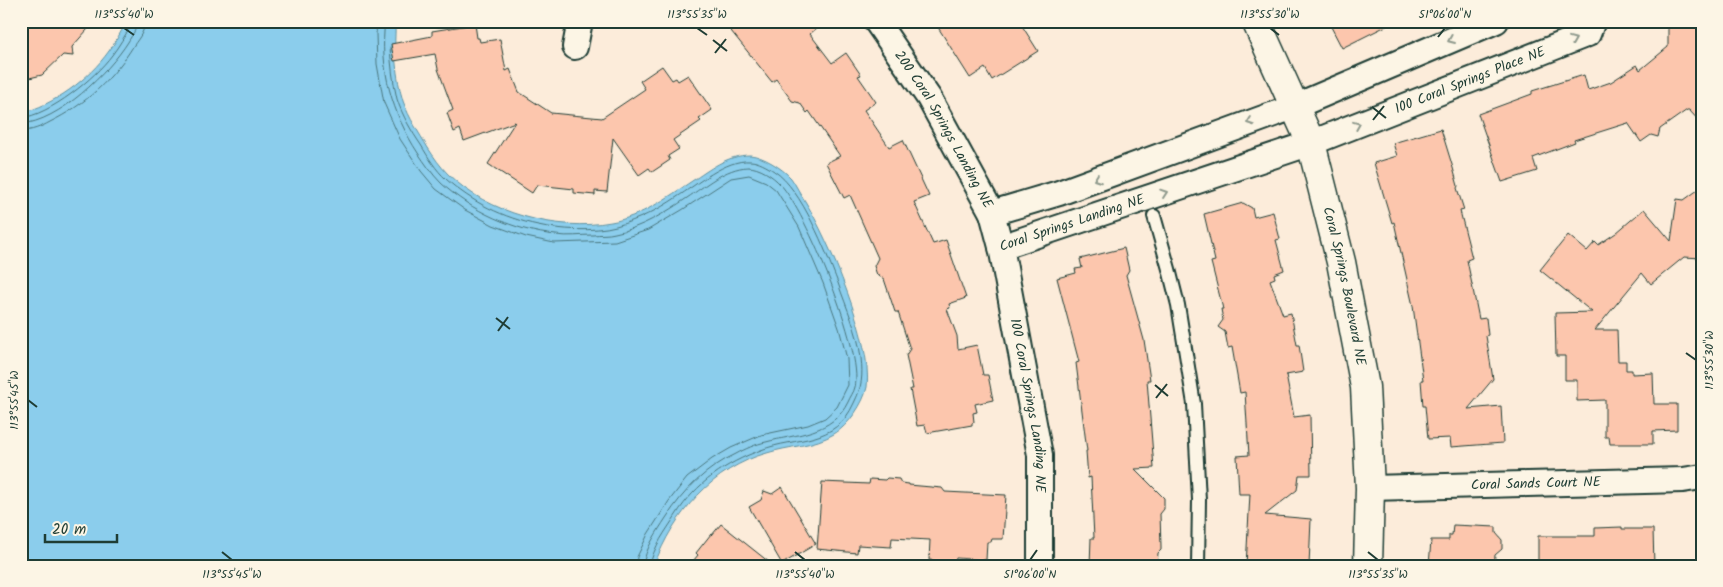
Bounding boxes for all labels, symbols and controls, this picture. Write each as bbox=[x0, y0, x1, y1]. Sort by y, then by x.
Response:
text: 113°55'40"W bbox=[94, 5, 154, 24]
text: 113°55'35"W bbox=[667, 5, 727, 24]
text: 113°55'30"W bbox=[1240, 5, 1300, 24]
text: 51°06'00"N bbox=[1419, 5, 1471, 24]
one-way arrow bbox=[1447, 34, 1456, 45]
one-way arrow bbox=[1568, 35, 1577, 46]
street label: 100 Coral Springs Place NE bbox=[1391, 40, 1550, 120]
street label: 200 Coral Springs Landing NE bbox=[888, 46, 999, 213]
one-way arrow bbox=[1246, 116, 1255, 126]
one-way arrow bbox=[1352, 121, 1361, 131]
one-way arrow bbox=[1094, 173, 1102, 183]
street label: Coral Springs Landing NE bbox=[996, 188, 1149, 258]
one-way arrow bbox=[1159, 188, 1167, 198]
street label: Coral Springs Boulevard NE bbox=[1317, 204, 1372, 368]
street label: 100 Coral Springs Landing NE bbox=[1004, 317, 1051, 494]
text: 113°55'30"W bbox=[1700, 330, 1719, 390]
text: 113°55'45"W bbox=[5, 370, 24, 430]
street label: Coral Sands Court NE bbox=[1471, 471, 1602, 496]
scale bar bbox=[45, 512, 118, 544]
text: 20 m bbox=[52, 518, 86, 542]
text: 113°55'45"W bbox=[202, 565, 262, 584]
text: 113°55'40"W bbox=[775, 565, 835, 584]
text: 51°06'00"N bbox=[1004, 565, 1056, 584]
text: 113°55'35"W bbox=[1348, 565, 1408, 584]

